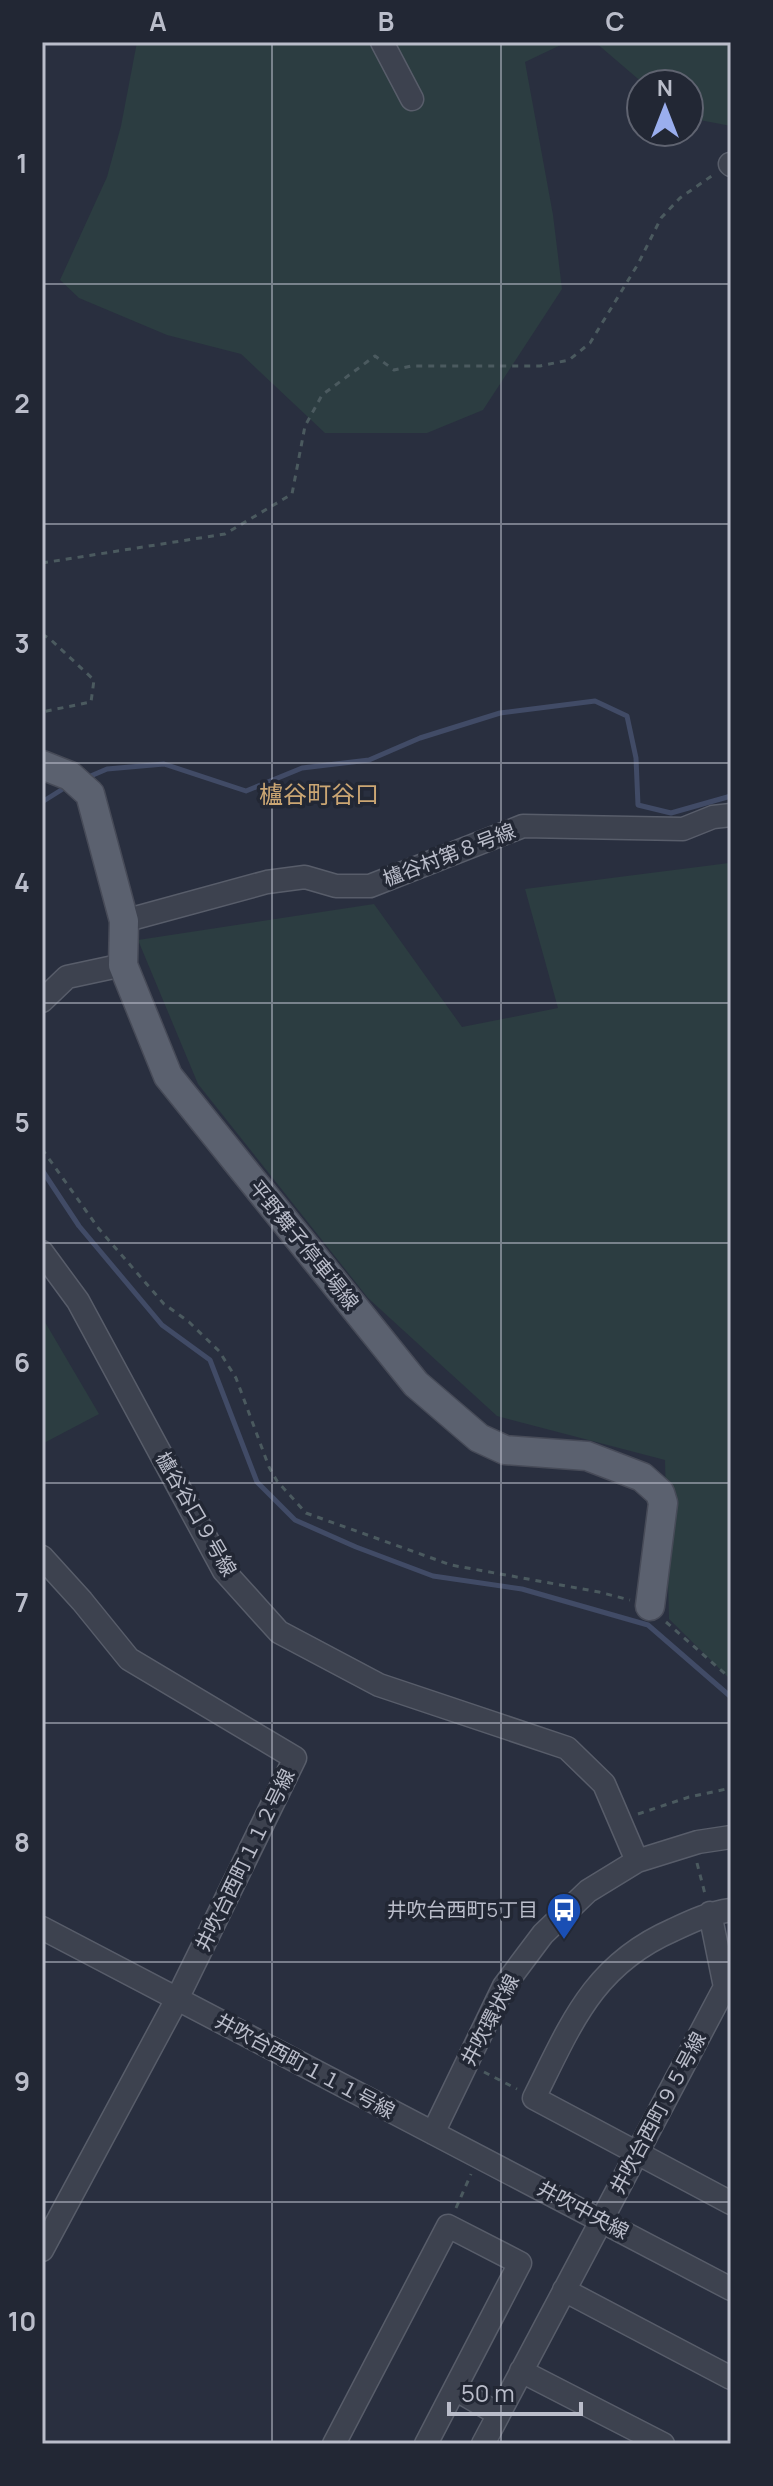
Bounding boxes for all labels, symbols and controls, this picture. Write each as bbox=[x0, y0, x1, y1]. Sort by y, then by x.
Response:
text: A bbox=[149, 3, 167, 39]
text: B bbox=[378, 3, 394, 39]
text: C bbox=[605, 3, 625, 39]
north arrow bbox=[625, 68, 705, 148]
text: N bbox=[657, 73, 673, 103]
text: 1 bbox=[16, 145, 28, 181]
text: 2 bbox=[14, 385, 30, 421]
text: 3 bbox=[14, 625, 30, 661]
district label: 櫨谷町谷口 bbox=[259, 777, 379, 810]
street label: 櫨谷村第８号線 bbox=[379, 817, 519, 892]
text: 4 bbox=[14, 864, 30, 900]
text: 5 bbox=[14, 1104, 30, 1140]
street label: 平野舞子停車場線 bbox=[244, 1174, 365, 1315]
text: 6 bbox=[14, 1344, 30, 1380]
street label: 櫨谷谷口９号線 bbox=[150, 1446, 243, 1581]
text: 7 bbox=[15, 1584, 29, 1620]
street label: 井吹台西町１１２号線 bbox=[189, 1764, 301, 1956]
text: 8 bbox=[14, 1824, 30, 1860]
bus stop icon: 井吹台西町5丁目 bbox=[545, 1891, 583, 1941]
place label: 井吹台西町5丁目 bbox=[386, 1896, 538, 1923]
street label: 井吹環状線 bbox=[454, 1969, 525, 2070]
street label: 井吹台西町１１１号線 bbox=[211, 2007, 400, 2124]
street label: 井吹台西町９５号線 bbox=[603, 2027, 712, 2199]
text: 9 bbox=[14, 2063, 30, 2099]
street label: 井吹中央線 bbox=[533, 2174, 634, 2245]
text: 10 bbox=[8, 2303, 36, 2339]
scale bar bbox=[449, 2366, 581, 2416]
text: 50 m bbox=[461, 2376, 515, 2409]

